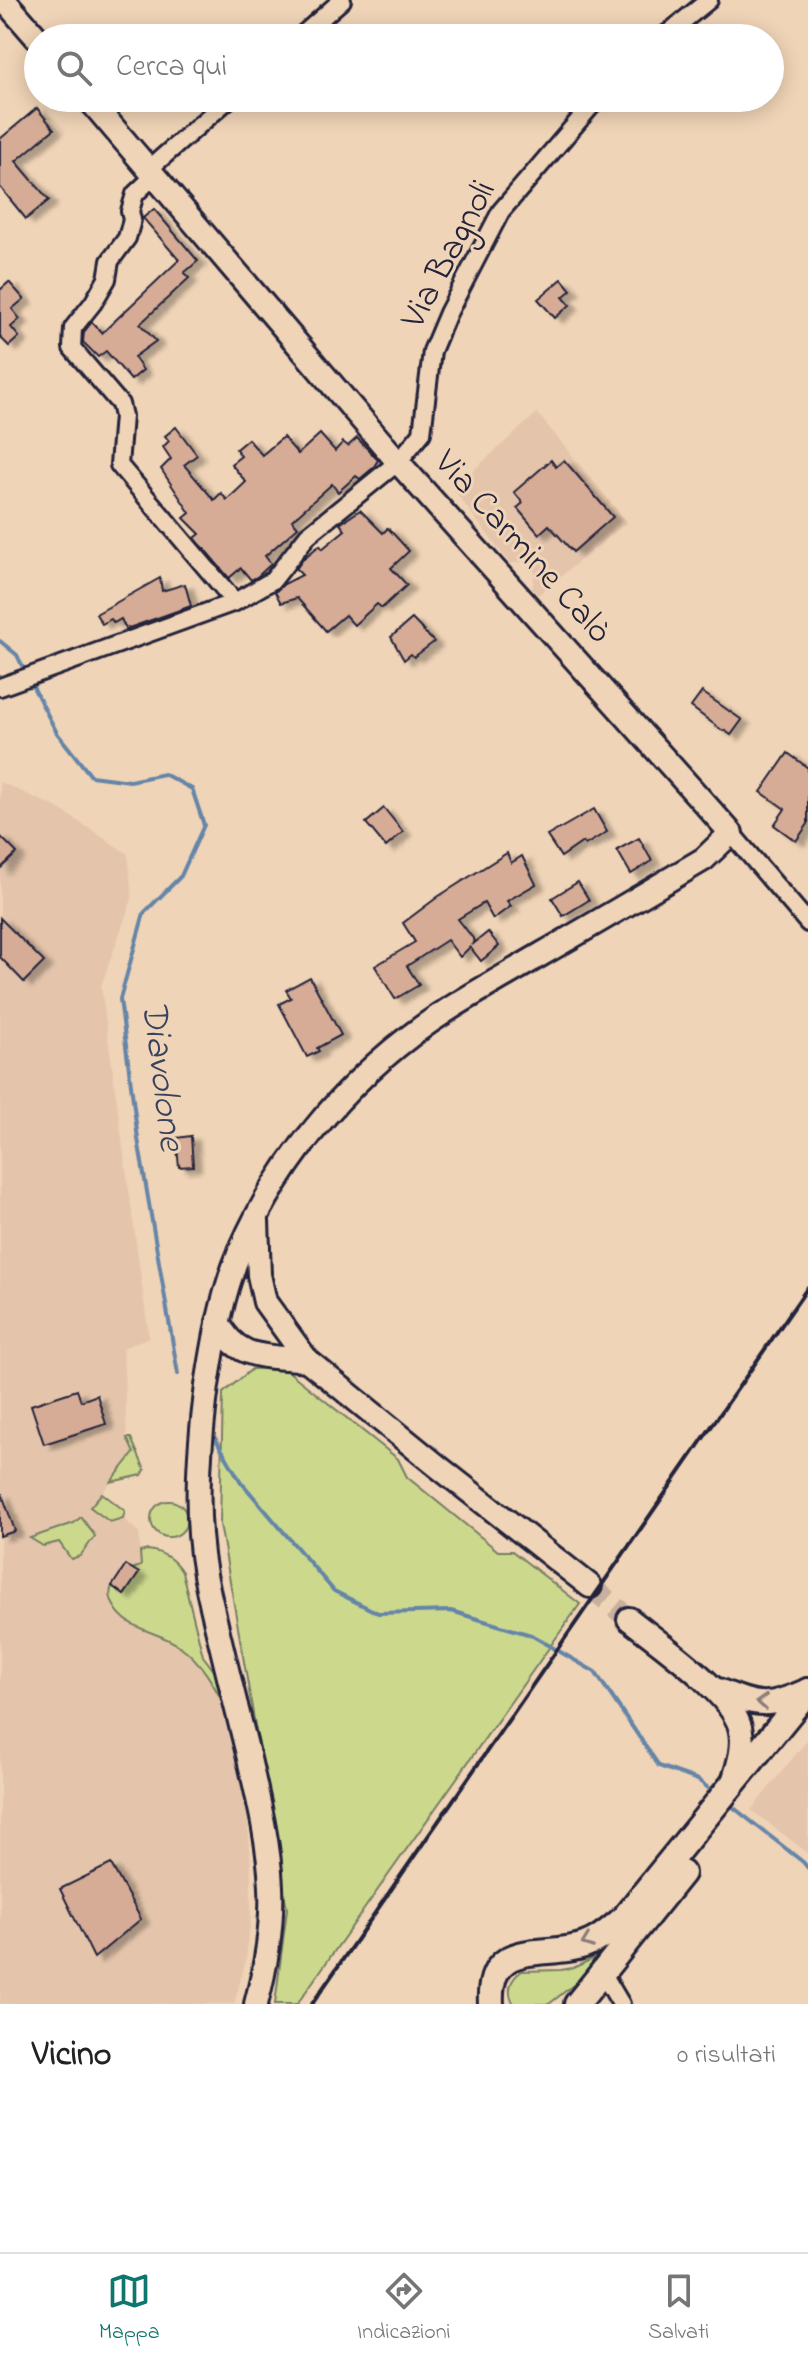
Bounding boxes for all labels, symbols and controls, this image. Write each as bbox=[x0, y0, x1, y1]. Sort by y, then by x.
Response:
search box bbox=[24, 24, 784, 112]
icon: search bbox=[52, 46, 96, 90]
text: Cerca qui bbox=[116, 46, 227, 90]
street label: Via Bagnoli bbox=[388, 171, 511, 340]
street label: Via Carmine Calò bbox=[420, 438, 624, 657]
water label: Diavolone bbox=[124, 998, 198, 1156]
one-way arrow bbox=[755, 1694, 768, 1711]
one-way arrow bbox=[580, 1932, 594, 1949]
text: Vicino bbox=[32, 2031, 111, 2081]
text: 0 risultati bbox=[677, 2037, 776, 2075]
tab: Mappa bbox=[99, 2269, 160, 2349]
tab: Indicazioni bbox=[357, 2269, 451, 2349]
tab: Salvati bbox=[648, 2269, 709, 2349]

